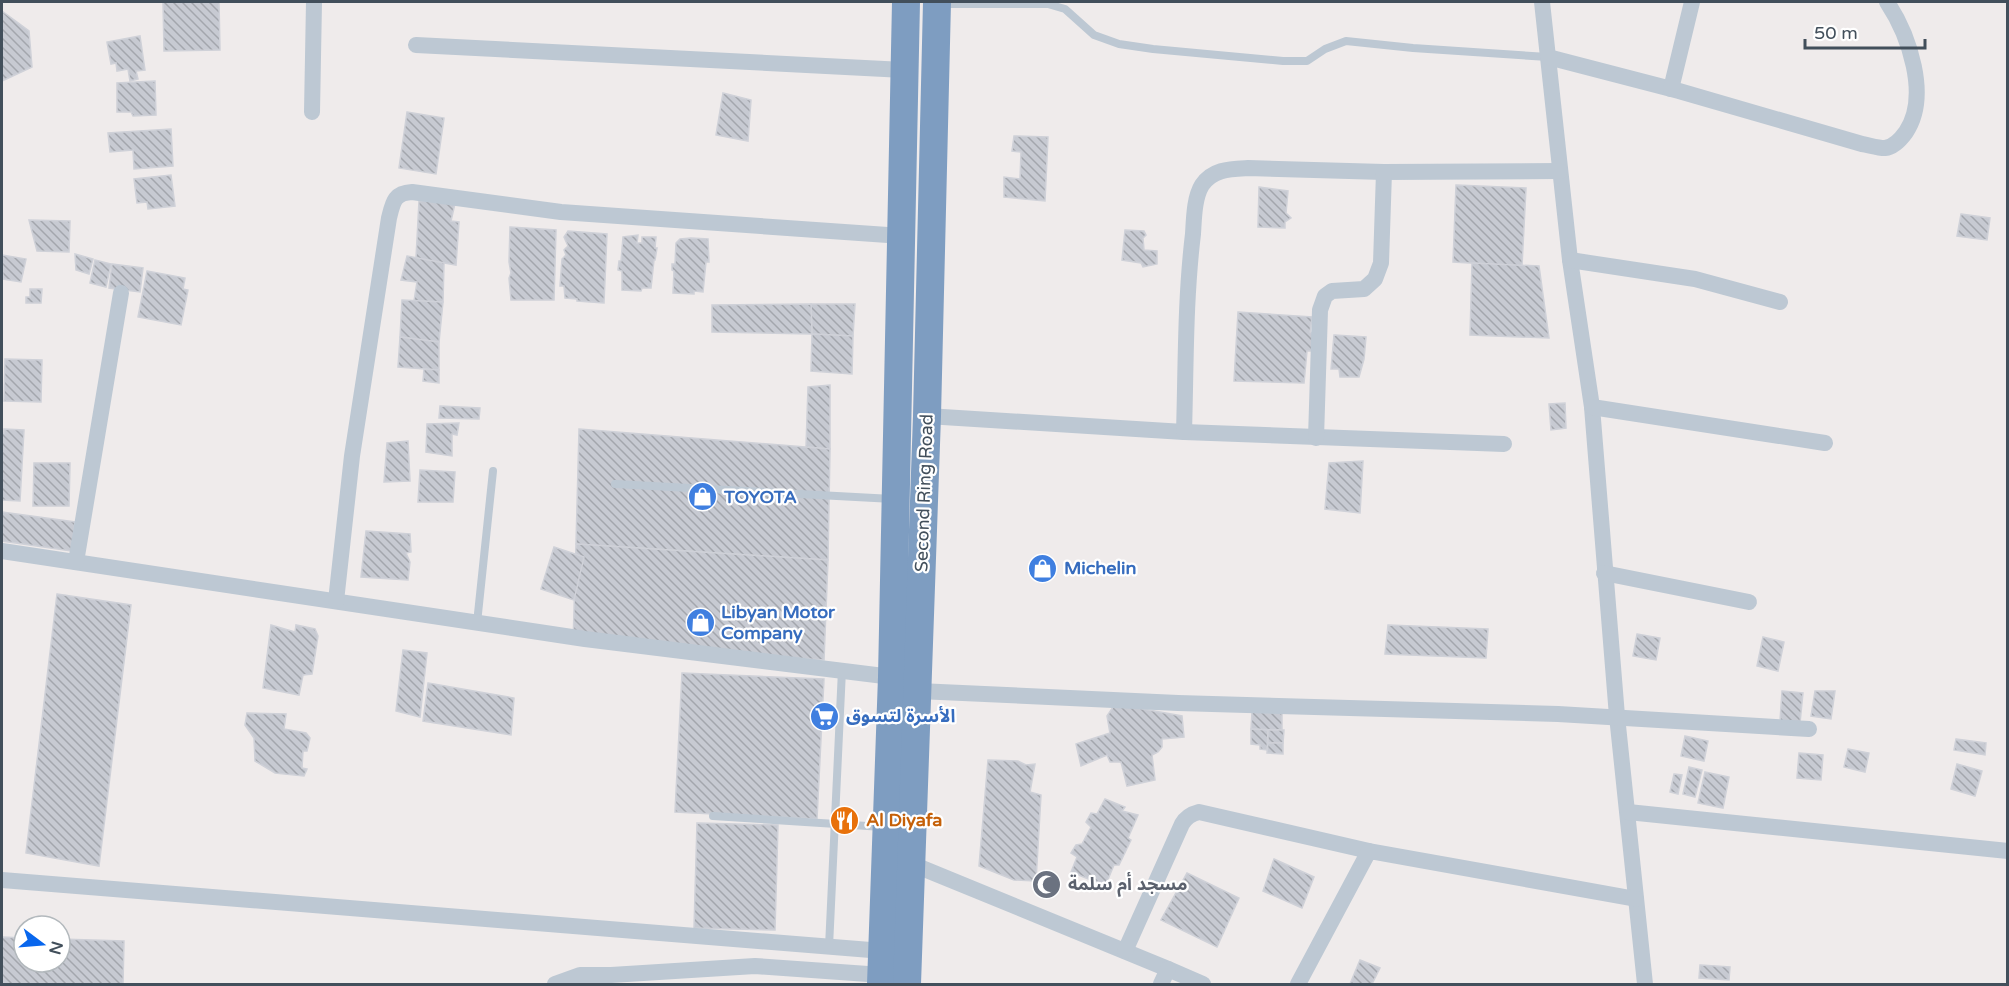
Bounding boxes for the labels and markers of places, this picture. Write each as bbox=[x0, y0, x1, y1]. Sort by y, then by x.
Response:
shop icon: TOYOTA bbox=[687, 481, 719, 513]
place label: TOYOTA bbox=[723, 486, 797, 508]
shop icon: Michelin bbox=[1027, 552, 1059, 584]
place label: Michelin bbox=[1064, 557, 1136, 579]
place label: Libyan Motor Company bbox=[721, 601, 836, 644]
shop icon: Libyan Motor Company bbox=[684, 606, 716, 638]
supermarket icon: الأسرة لتسوق bbox=[809, 700, 841, 732]
place label: الأسرة لتسوق bbox=[846, 705, 955, 727]
restaurant icon: Al Diyafa bbox=[829, 804, 861, 836]
place label: Al Diyafa bbox=[866, 809, 942, 831]
mosque icon: مسجد أم سلمة bbox=[1031, 868, 1063, 900]
place label: مسجد أم سلمة bbox=[1068, 871, 1188, 897]

